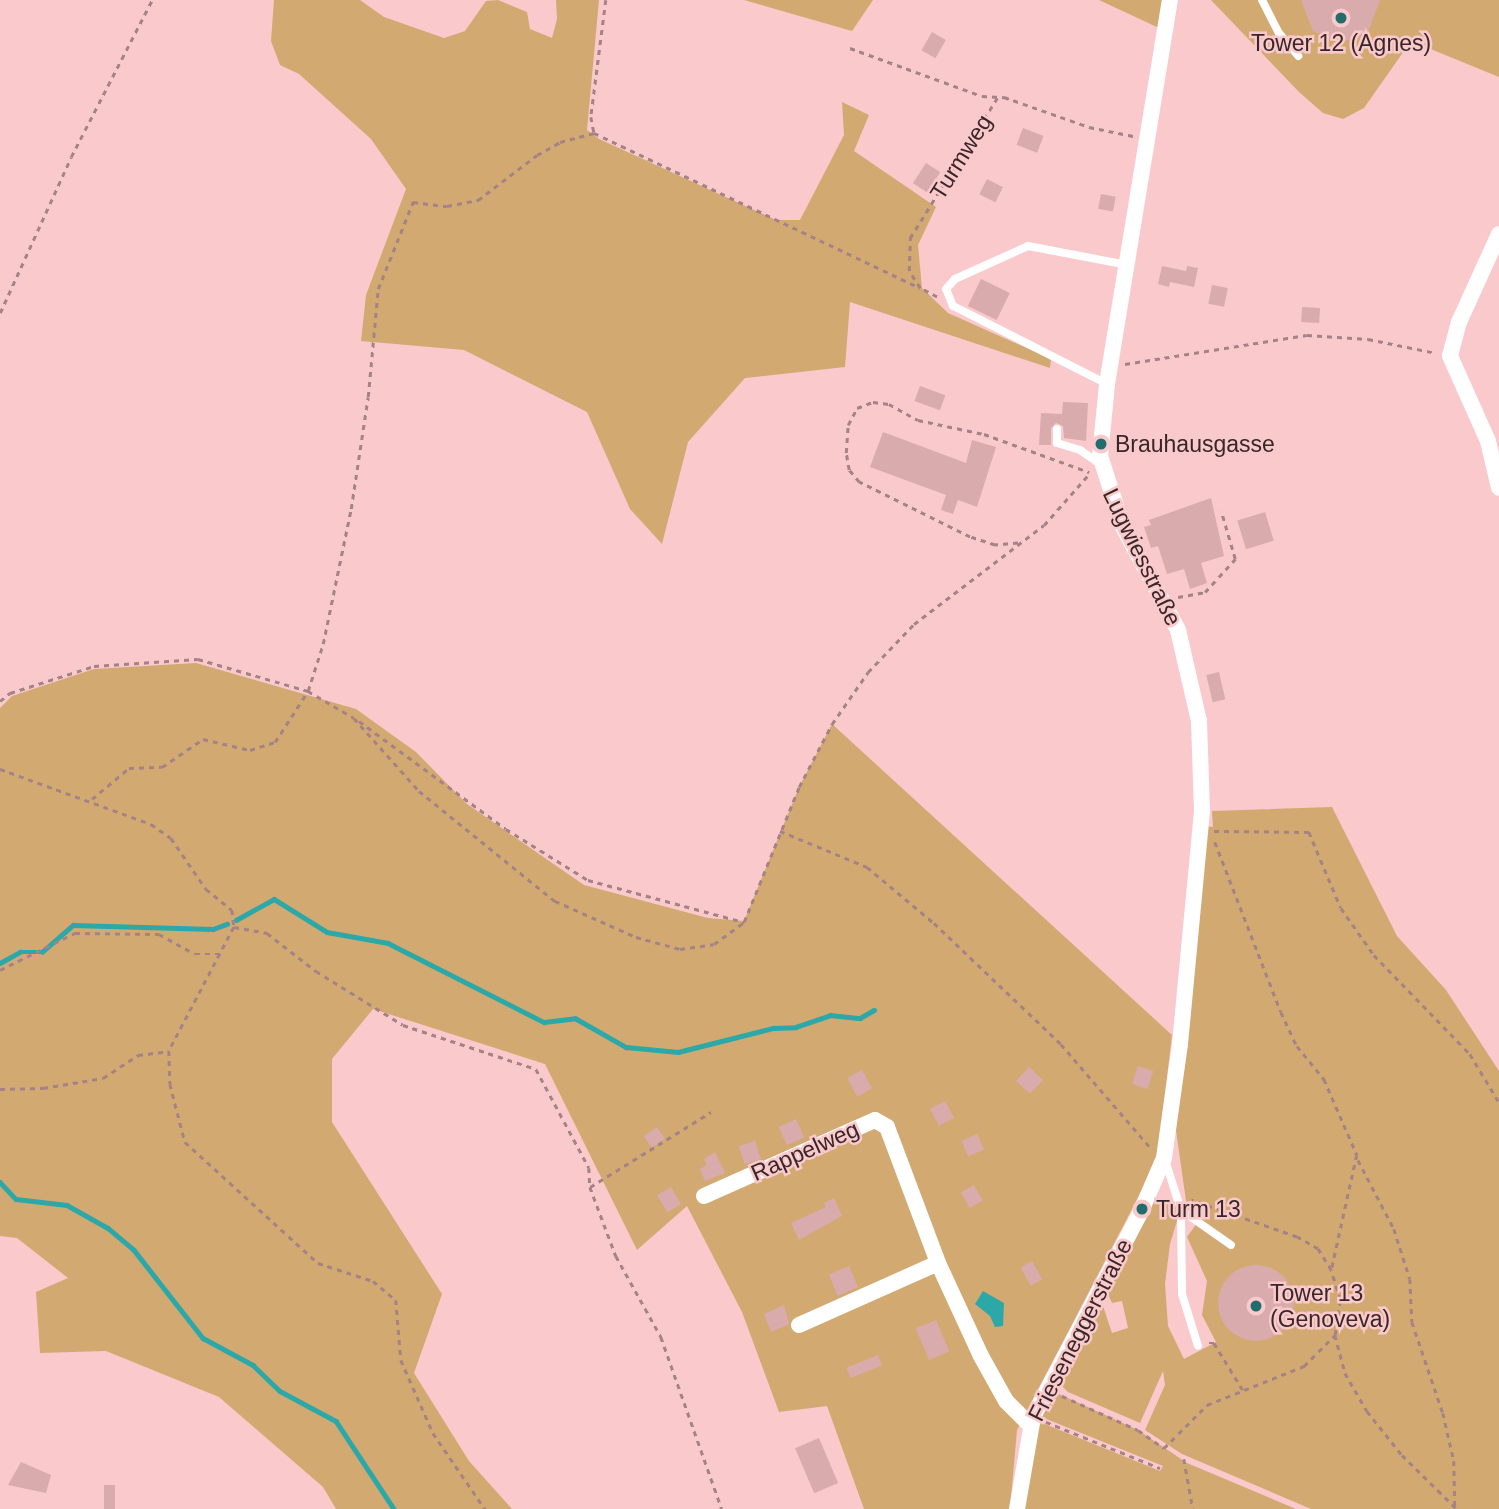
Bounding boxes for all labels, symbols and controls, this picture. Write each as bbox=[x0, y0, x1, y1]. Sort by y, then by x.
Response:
marker: Tower 12 (Agnes) bbox=[1333, 10, 1349, 26]
place label: Tower 12 (Agnes) bbox=[1251, 29, 1431, 57]
street label: Turmweg bbox=[924, 109, 998, 205]
place label: Brauhausgasse bbox=[1115, 430, 1275, 458]
marker: Brauhausgasse bbox=[1093, 436, 1109, 452]
street label: Lugwiesstraße bbox=[1097, 484, 1187, 630]
street label: Rappelweg bbox=[747, 1115, 863, 1187]
place label: Turm 13 bbox=[1156, 1195, 1241, 1223]
marker: Turm 13 bbox=[1134, 1201, 1150, 1217]
street label: Frieseneggerstraße bbox=[1022, 1234, 1138, 1426]
place label: Tower 13 (Genoveva) bbox=[1270, 1279, 1390, 1333]
marker: Tower 13 (Genoveva) bbox=[1248, 1298, 1264, 1314]

